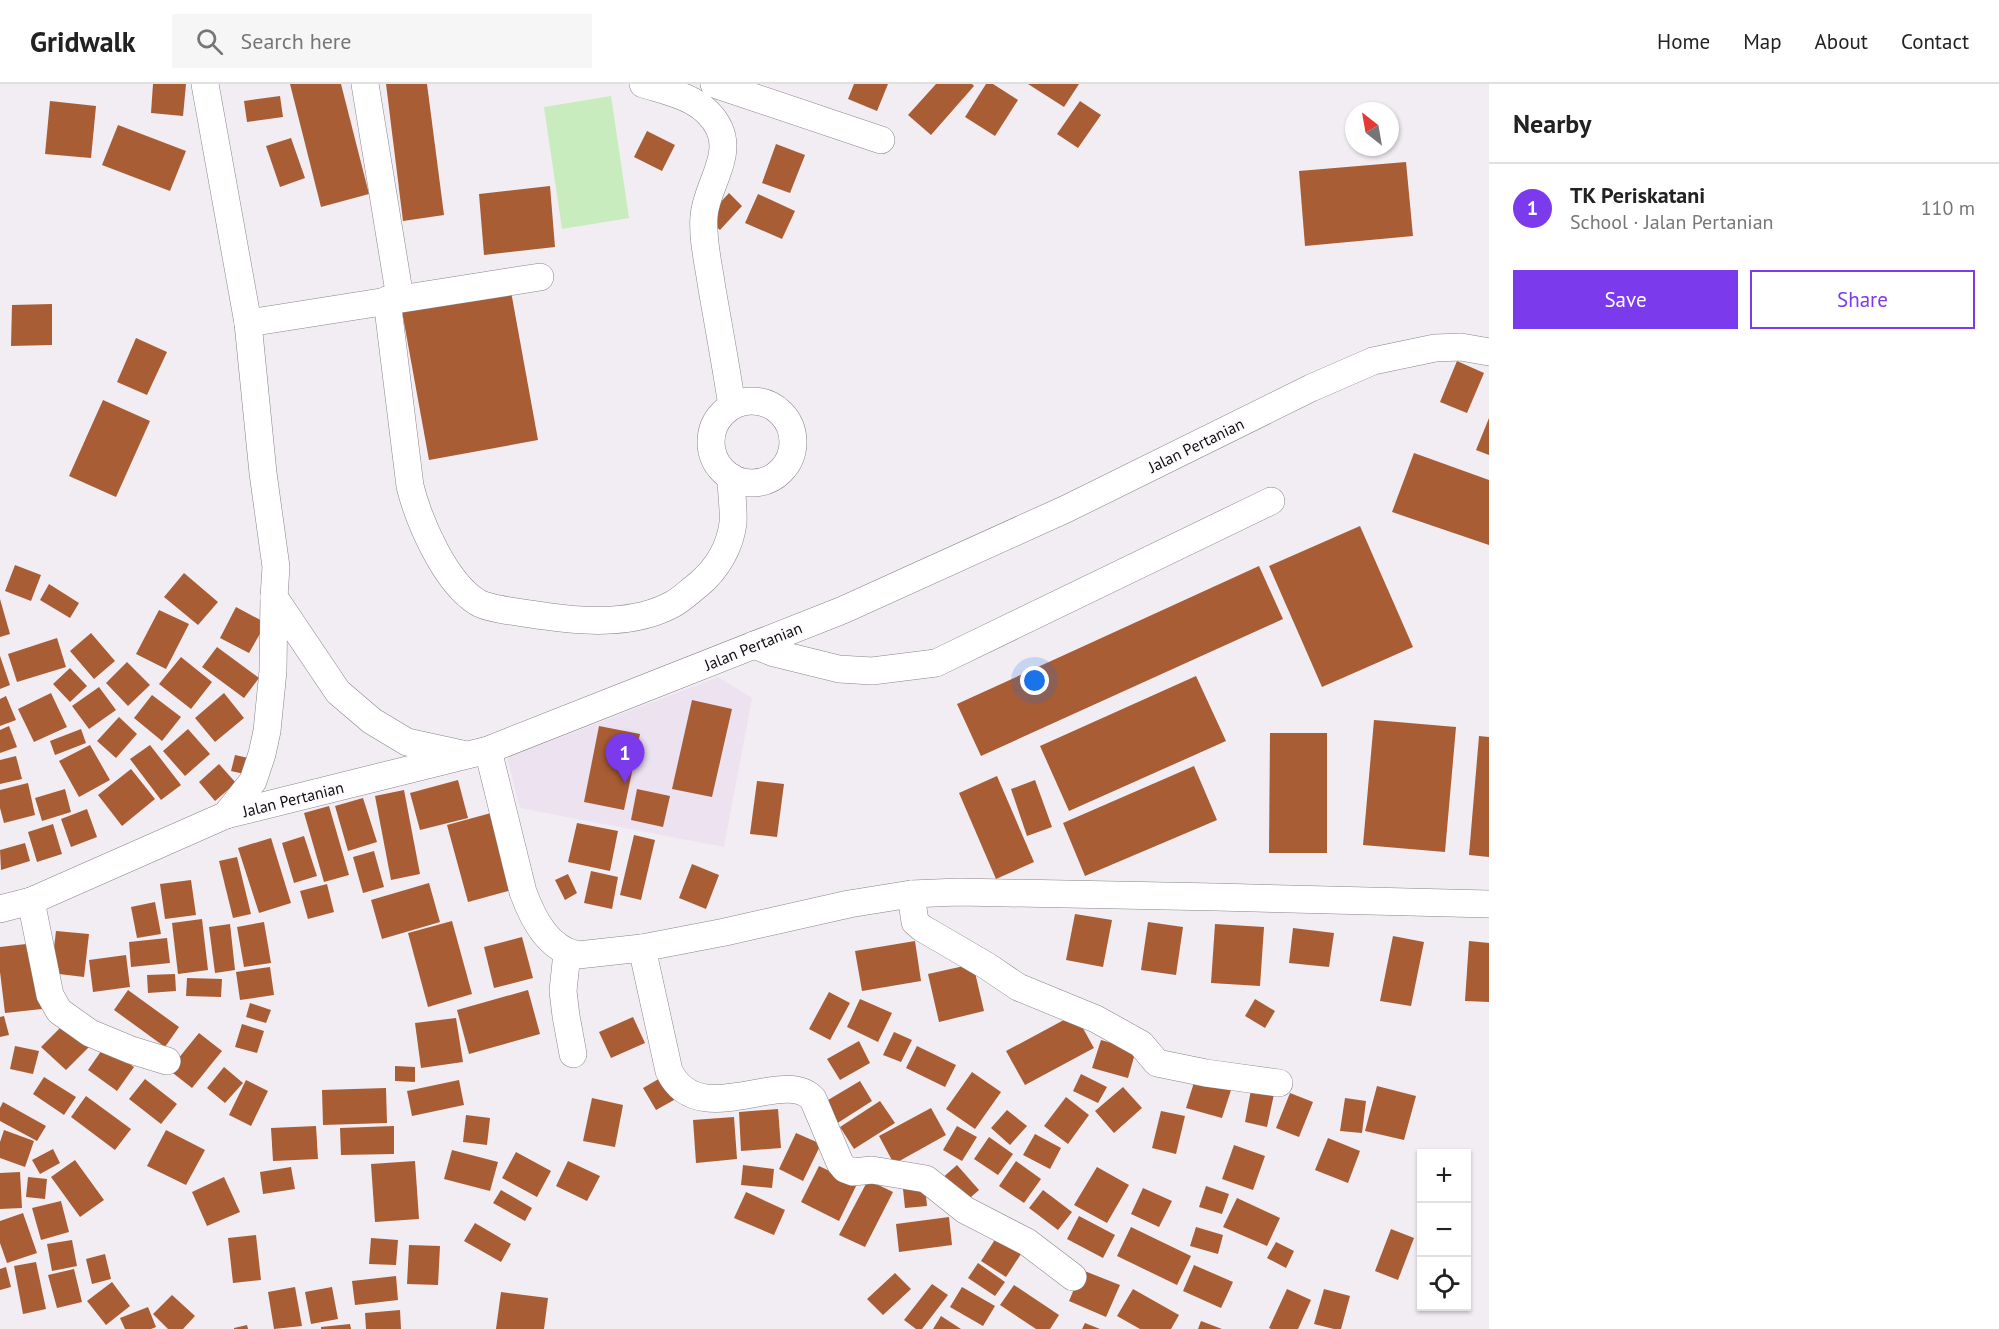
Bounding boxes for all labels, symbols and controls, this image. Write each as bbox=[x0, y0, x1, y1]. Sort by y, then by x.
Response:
search box bbox=[172, 14, 592, 68]
text: Gridwalk bbox=[30, 23, 136, 60]
icon: search bbox=[193, 25, 226, 58]
text: Search here bbox=[241, 27, 352, 55]
text: Home bbox=[1657, 28, 1710, 55]
text: Map bbox=[1743, 28, 1782, 55]
text: About bbox=[1815, 28, 1868, 55]
text: Contact bbox=[1901, 28, 1969, 55]
north arrow bbox=[1345, 102, 1399, 156]
text: Nearby bbox=[1513, 107, 1591, 140]
text: TK Periskatani bbox=[1570, 181, 1705, 209]
text: 1 bbox=[1527, 195, 1538, 221]
text: 110 m bbox=[1921, 195, 1975, 221]
text: School · Jalan Pertanian bbox=[1570, 209, 1774, 235]
button: Save bbox=[1513, 270, 1738, 329]
button: Share bbox=[1750, 270, 1975, 329]
street label: Jalan Pertanian bbox=[1144, 413, 1247, 477]
street label: Jalan Pertanian bbox=[700, 617, 805, 675]
your location bbox=[1020, 666, 1049, 695]
pin: 1 bbox=[606, 734, 644, 783]
street label: Jalan Pertanian bbox=[239, 777, 346, 821]
map controls bbox=[1417, 1149, 1471, 1311]
button: + bbox=[1417, 1149, 1471, 1203]
button: − bbox=[1417, 1203, 1471, 1257]
button: locate bbox=[1417, 1257, 1471, 1311]

